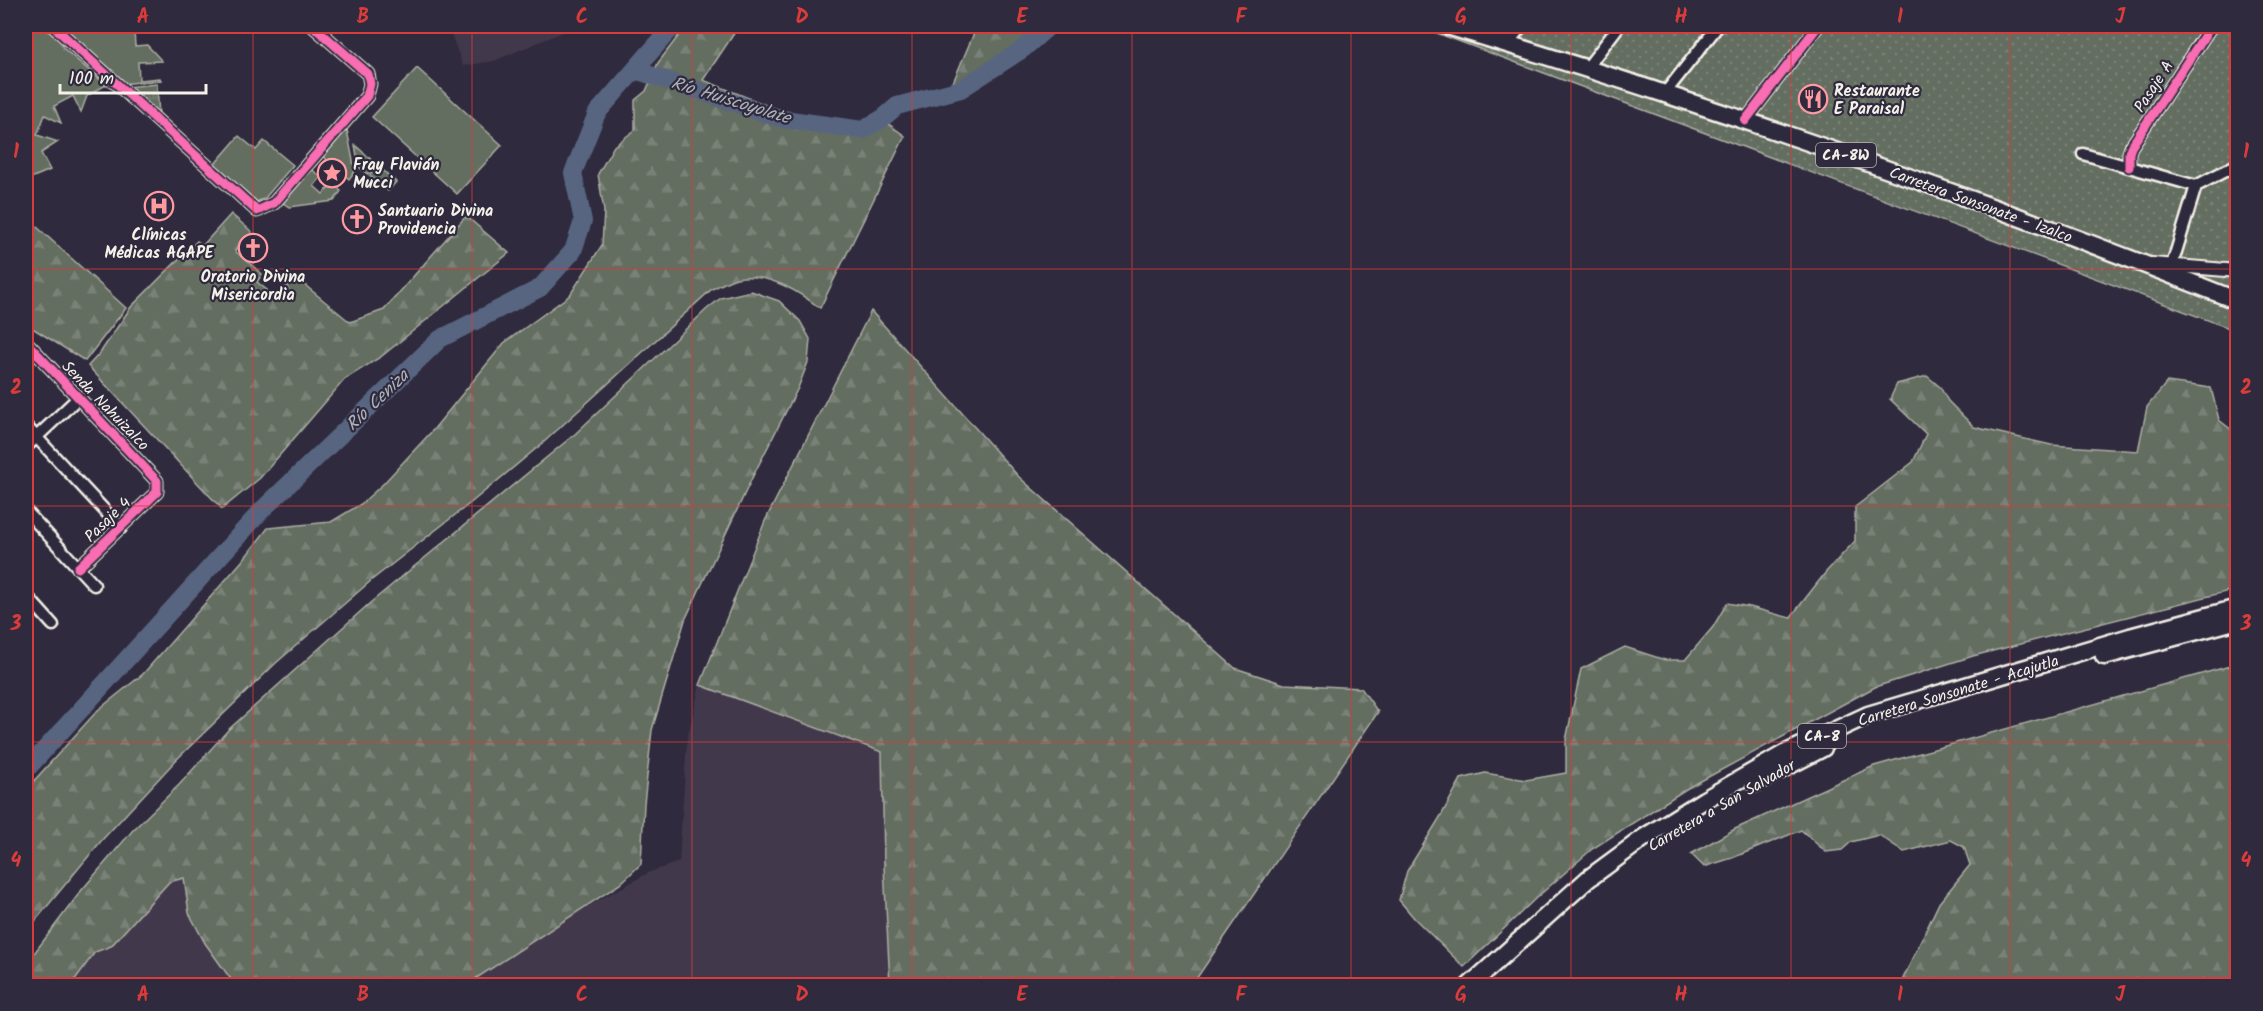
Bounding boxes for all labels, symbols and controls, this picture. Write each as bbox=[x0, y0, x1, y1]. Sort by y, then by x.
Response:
text: A bbox=[137, 2, 149, 34]
text: B bbox=[357, 2, 369, 34]
text: C bbox=[576, 2, 588, 34]
text: D bbox=[795, 2, 809, 34]
text: E bbox=[1016, 2, 1028, 34]
text: F bbox=[1236, 2, 1248, 34]
text: G bbox=[1455, 2, 1467, 34]
text: H bbox=[1674, 2, 1688, 34]
text: I bbox=[1897, 2, 1903, 34]
text: J bbox=[2115, 2, 2126, 34]
street label: Pasaje A bbox=[2128, 55, 2181, 118]
scale bar bbox=[60, 57, 206, 95]
text: 100 m bbox=[69, 65, 114, 94]
water label: Río Huiscoyolate bbox=[667, 70, 796, 134]
place label: Restaurante E Paraisal bbox=[1834, 79, 1920, 122]
restaurant icon: Restaurante E Paraisal bbox=[1797, 83, 1829, 115]
text: 1 bbox=[13, 137, 19, 169]
text: 1 bbox=[2243, 137, 2249, 169]
road number: CA-8W bbox=[1816, 143, 1876, 167]
place label: Fray Flavián Mucci bbox=[353, 153, 439, 196]
place icon: Fray Flavián Mucci bbox=[316, 157, 348, 189]
street label: Carretera Sonsonate - Izalco bbox=[1885, 161, 2076, 250]
hospital icon: Clínicas Médicas AGAPE bbox=[143, 190, 175, 222]
place label: Santuario Divina Providencia bbox=[378, 199, 493, 242]
church icon: Santuario Divina Providencia bbox=[341, 203, 373, 235]
place label: Clínicas Médicas AGAPE bbox=[104, 223, 215, 266]
church icon: Oratorio Divina Misericordia bbox=[237, 232, 269, 264]
place label: Oratorio Divina Misericordia bbox=[201, 265, 305, 308]
street label: Senda Nahuizalco bbox=[55, 355, 155, 457]
water label: Río Ceniza bbox=[339, 362, 418, 439]
text: 2 bbox=[10, 373, 22, 405]
text: 2 bbox=[2240, 373, 2252, 405]
street label: Pasaje 4 bbox=[79, 491, 137, 549]
text: 3 bbox=[10, 609, 22, 641]
text: 3 bbox=[2240, 609, 2252, 641]
street label: Carretera Sonsonate - Acajutla bbox=[1855, 649, 2062, 734]
road number: CA-8 bbox=[1798, 724, 1846, 748]
street label: Carretera a San Salvador bbox=[1643, 753, 1802, 859]
text: 4 bbox=[11, 846, 22, 878]
text: 4 bbox=[2241, 846, 2252, 878]
text: A bbox=[137, 980, 149, 1011]
text: B bbox=[357, 980, 369, 1011]
text: C bbox=[576, 980, 588, 1011]
text: D bbox=[795, 980, 809, 1011]
text: E bbox=[1016, 980, 1028, 1011]
text: F bbox=[1236, 980, 1248, 1011]
text: G bbox=[1455, 980, 1467, 1011]
text: H bbox=[1674, 980, 1688, 1011]
text: I bbox=[1897, 980, 1903, 1011]
text: J bbox=[2115, 980, 2126, 1011]

